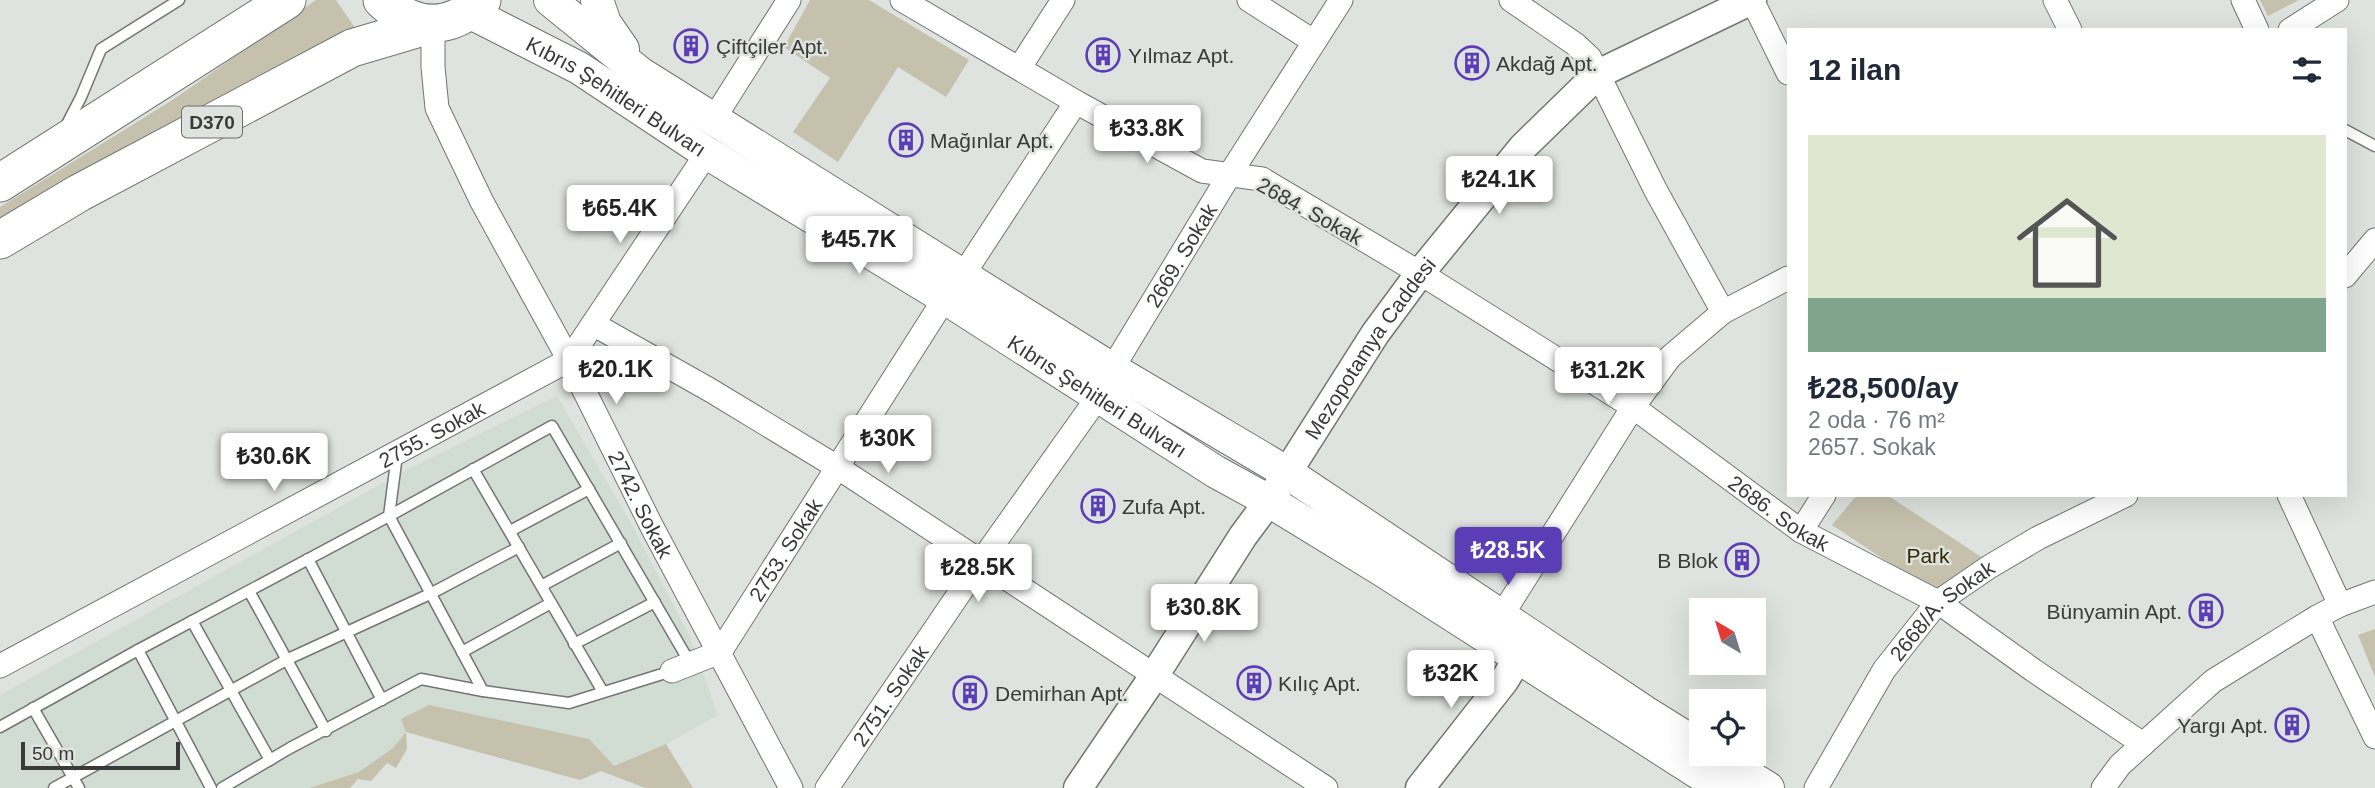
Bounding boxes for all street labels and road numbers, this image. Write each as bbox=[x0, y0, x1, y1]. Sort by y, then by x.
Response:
street label: Kıbrıs Şehitleri Bulvarı bbox=[523, 32, 711, 161]
road number: D370 bbox=[182, 106, 242, 138]
street label: 2684. Sokak bbox=[1253, 173, 1367, 250]
street label: 2669. Sokak bbox=[1141, 199, 1221, 311]
street label: Mezopotamya Caddesi bbox=[1300, 253, 1440, 443]
street label: Kıbrıs Şehitleri Bulvarı bbox=[1004, 330, 1191, 462]
street label: 2755. Sokak bbox=[375, 396, 489, 472]
street label: 2742. Sokak bbox=[604, 447, 678, 562]
street label: 2686. Sokak bbox=[1725, 470, 1834, 555]
street label: 2753. Sokak bbox=[744, 494, 826, 605]
street label: 2668/A. Sokak bbox=[1885, 555, 1999, 665]
street label: 2751. Sokak bbox=[848, 640, 933, 750]

